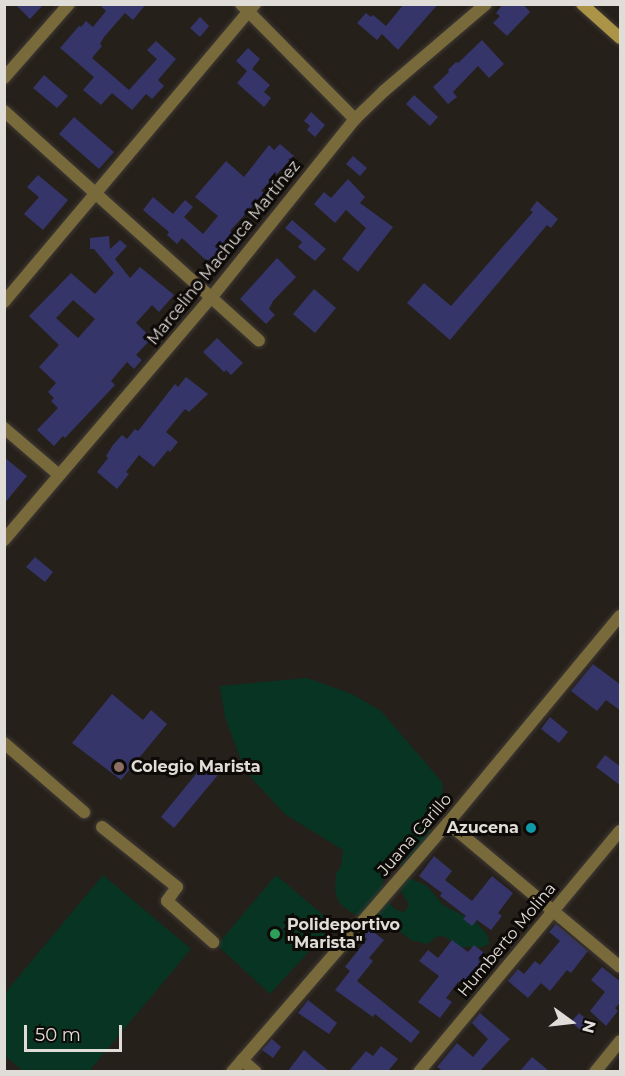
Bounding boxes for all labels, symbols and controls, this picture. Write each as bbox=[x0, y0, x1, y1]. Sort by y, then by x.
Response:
street label: Marcelino Machuca Martínez bbox=[144, 157, 304, 349]
place label: Colegio Marista bbox=[131, 757, 261, 777]
marker: Colegio Marista bbox=[112, 760, 126, 774]
street label: Juana Carillo bbox=[374, 790, 456, 880]
place label: Azucena bbox=[447, 818, 519, 838]
marker: Azucena bbox=[524, 821, 538, 835]
street label: Humberto Molina bbox=[454, 879, 560, 1001]
place label: Polideportivo "Marista" bbox=[287, 915, 400, 953]
marker: Polideportivo "Marista" bbox=[268, 927, 282, 941]
north arrow bbox=[541, 992, 601, 1052]
scale bar bbox=[27, 1013, 124, 1051]
text: N bbox=[578, 1018, 600, 1035]
text: 50 m bbox=[35, 1024, 81, 1046]

